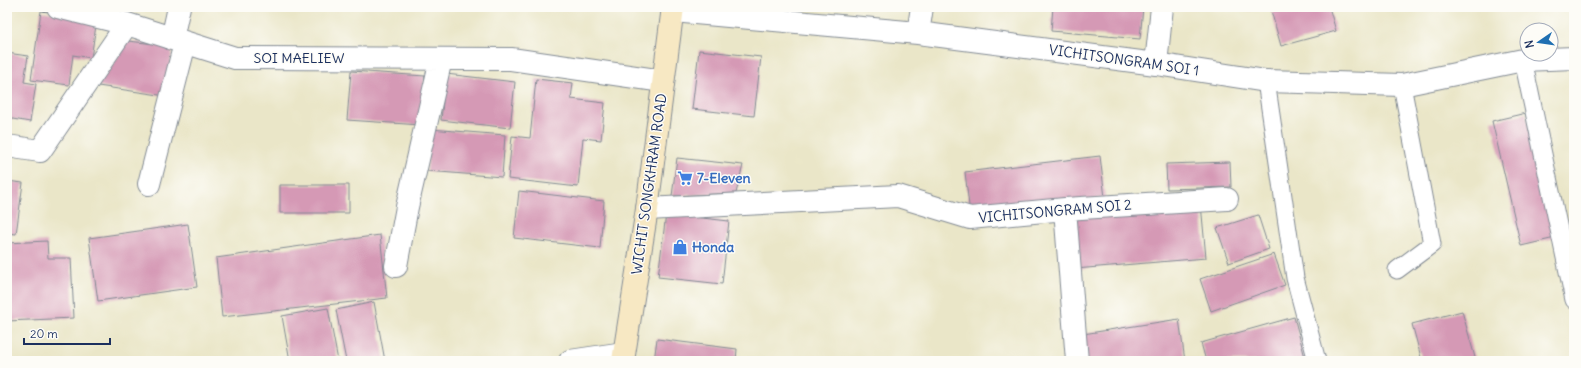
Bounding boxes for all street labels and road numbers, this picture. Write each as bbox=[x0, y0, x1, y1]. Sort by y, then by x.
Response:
street label: VICHITSONGRAM SOI 1 bbox=[1048, 41, 1200, 79]
street label: SOI MAELIEW bbox=[253, 49, 345, 67]
street label: WICHIT SONGKHRAM ROAD bbox=[627, 92, 671, 276]
street label: VICHITSONGRAM SOI 2 bbox=[978, 195, 1133, 227]

